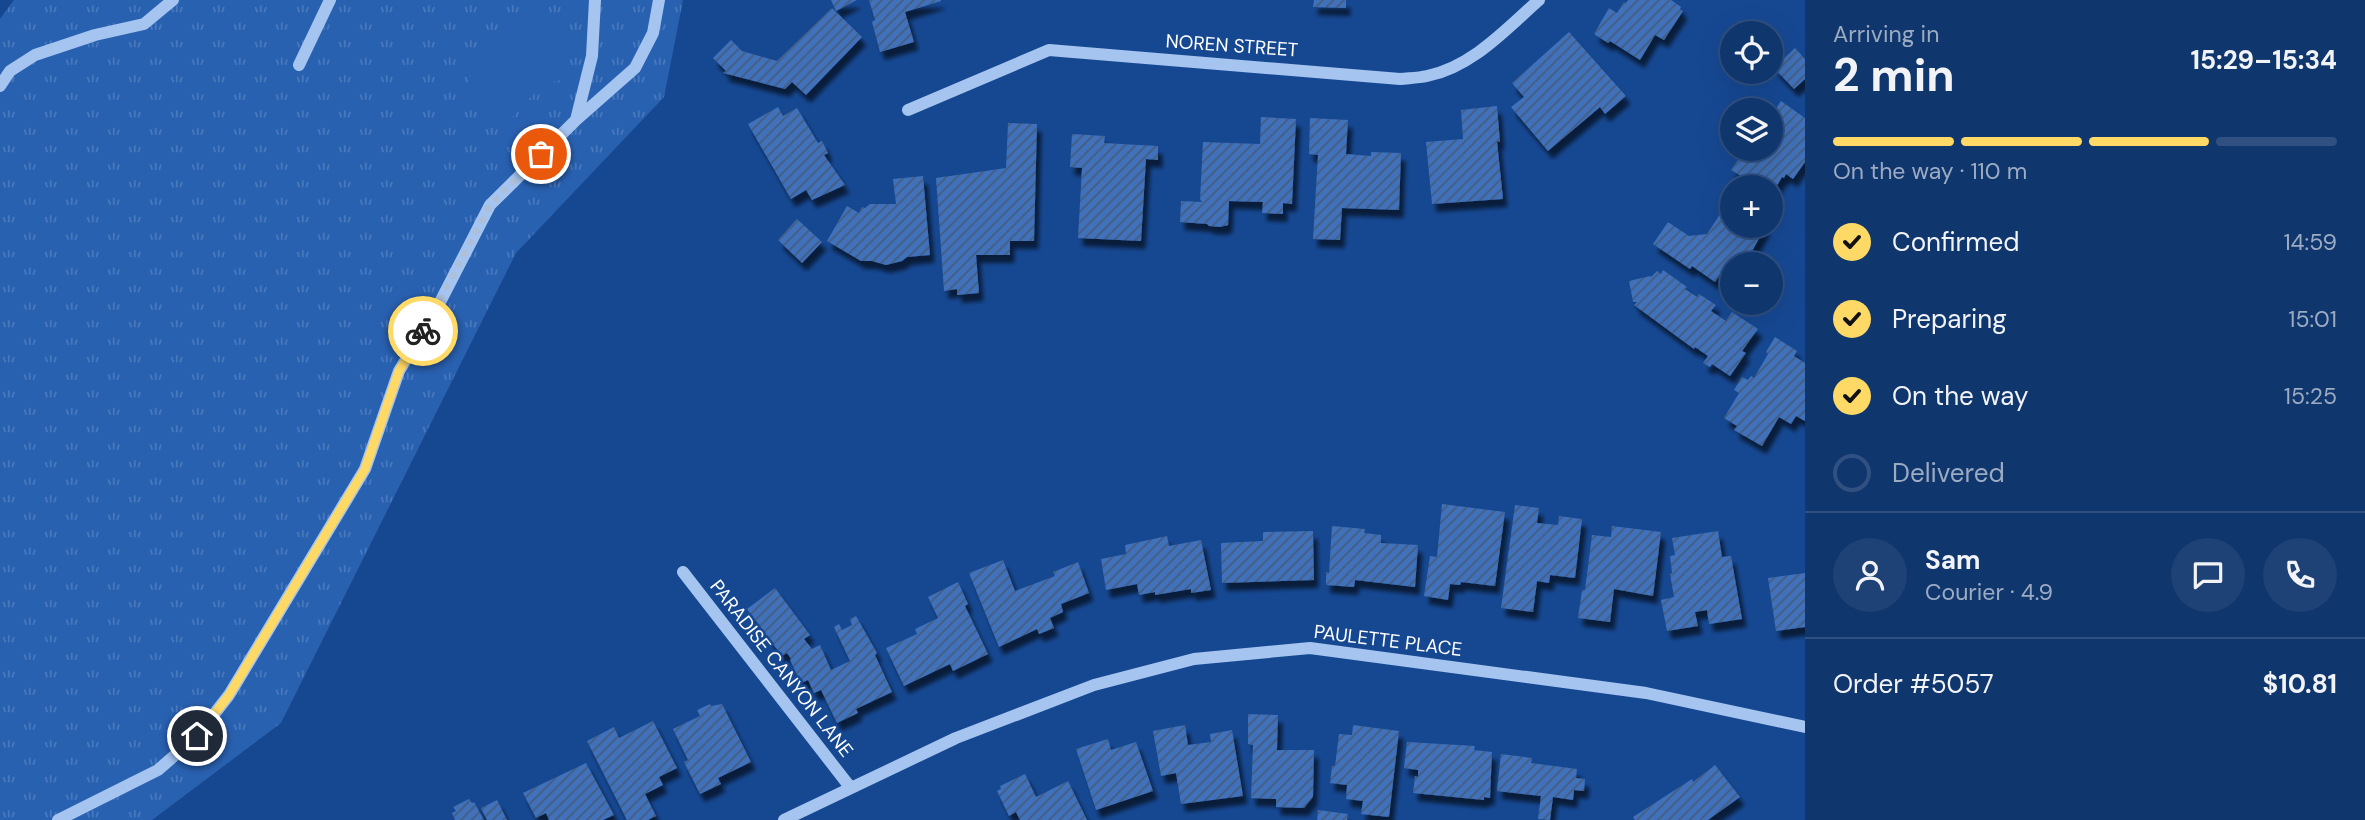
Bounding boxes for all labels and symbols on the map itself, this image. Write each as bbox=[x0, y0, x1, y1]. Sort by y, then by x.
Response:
street label: NOREN STREET bbox=[1165, 28, 1299, 63]
pin bbox=[511, 124, 571, 184]
courier bbox=[388, 296, 458, 366]
street label: PARADISE CANYON LANE bbox=[704, 574, 859, 762]
street label: PAULETTE PLACE bbox=[1312, 619, 1463, 662]
pin bbox=[167, 706, 227, 766]

